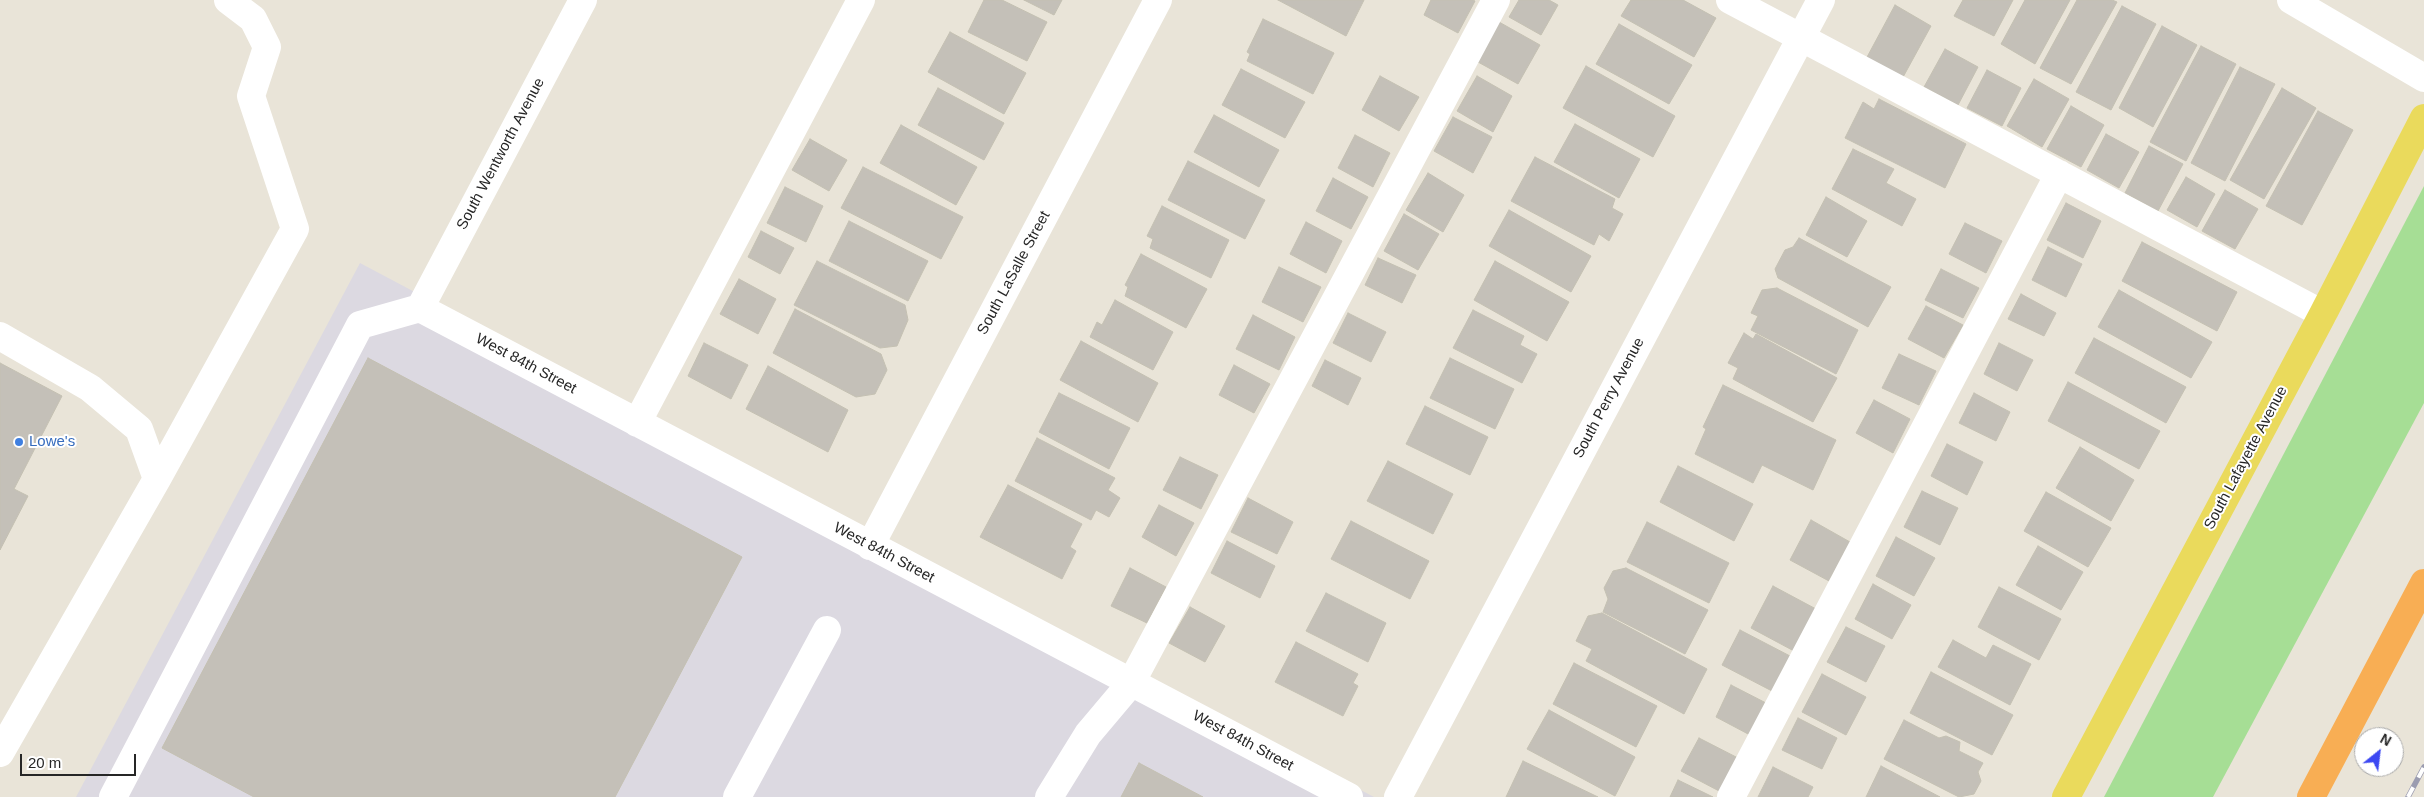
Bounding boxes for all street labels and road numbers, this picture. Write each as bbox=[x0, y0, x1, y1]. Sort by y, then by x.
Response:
street label: South Wentworth Avenue bbox=[453, 75, 549, 233]
street label: South LaSalle Street bbox=[974, 208, 1054, 338]
street label: West 84th Street bbox=[473, 330, 579, 398]
street label: South Perry Avenue bbox=[1570, 335, 1648, 461]
street label: South Lafayette Avenue bbox=[2201, 383, 2291, 533]
street label: West 84th Street bbox=[831, 519, 937, 587]
street label: West 84th Street bbox=[1190, 707, 1296, 775]

